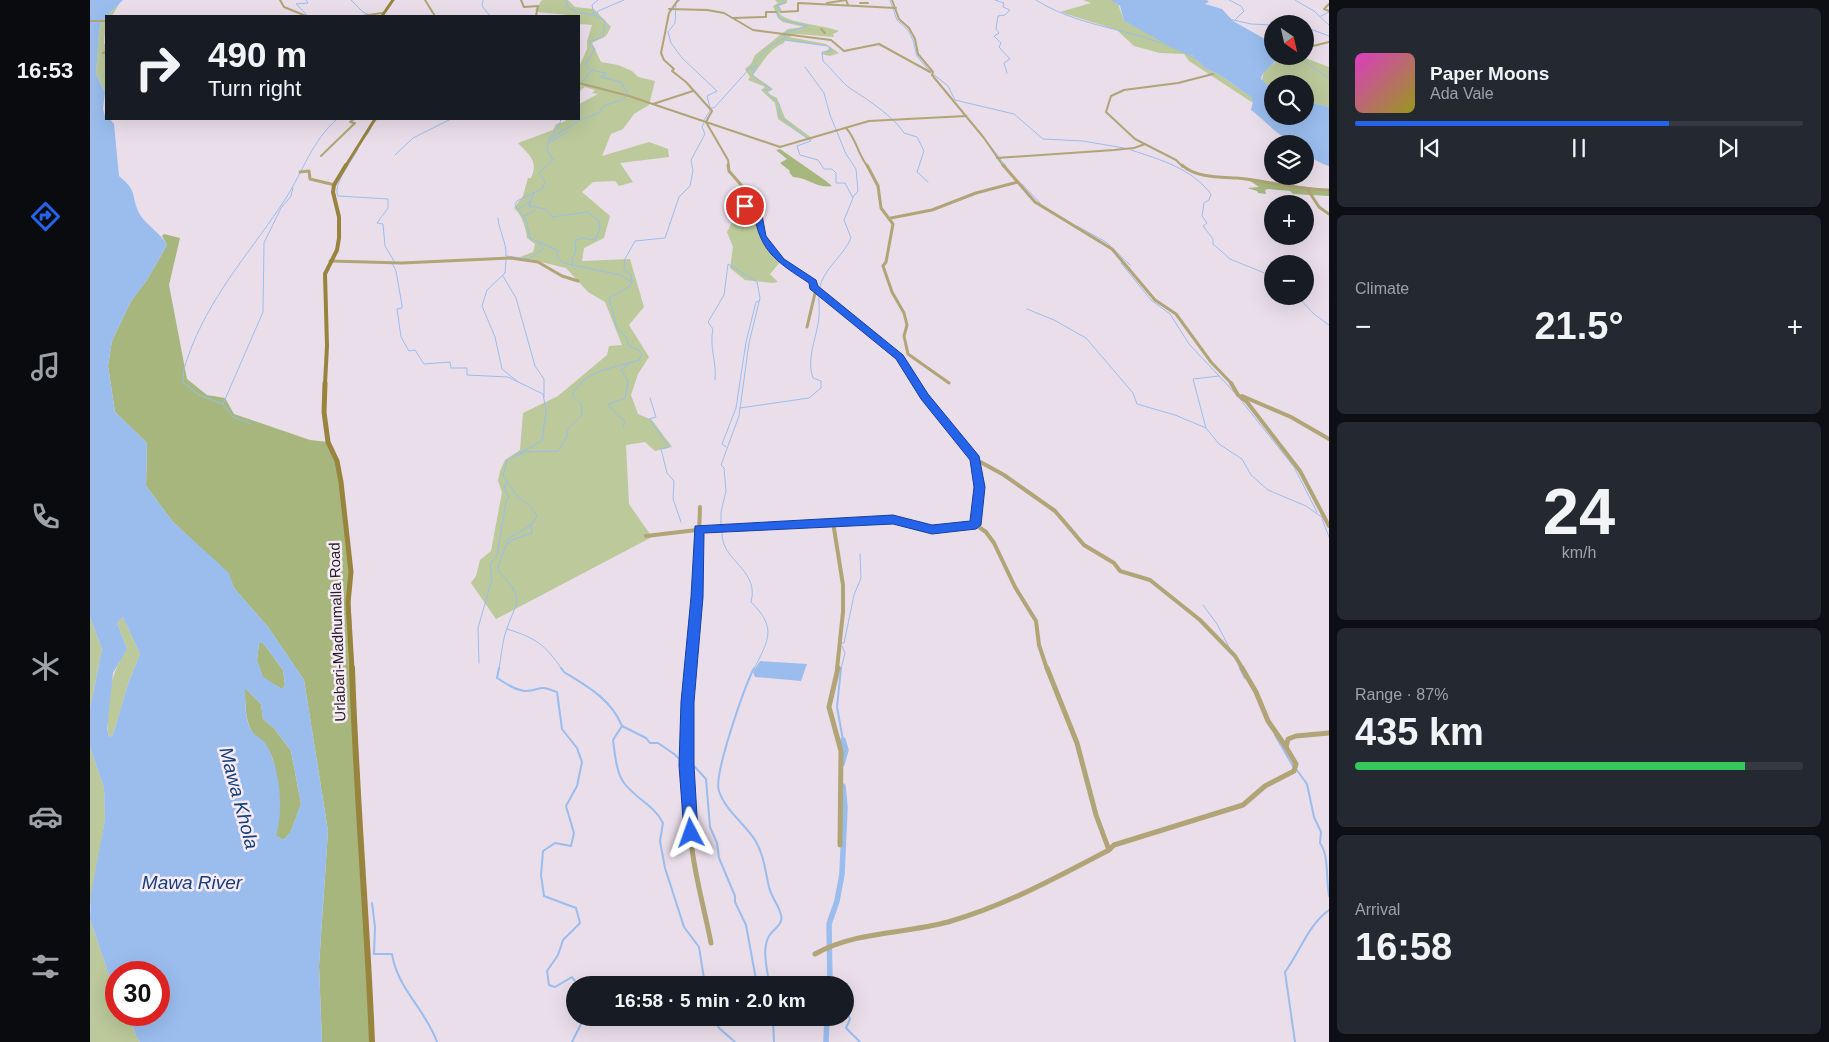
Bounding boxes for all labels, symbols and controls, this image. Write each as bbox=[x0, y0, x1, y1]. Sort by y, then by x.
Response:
north arrow bbox=[1264, 15, 1314, 65]
map controls bbox=[1264, 15, 1314, 305]
icon: right bbox=[125, 35, 190, 100]
text: 490 m bbox=[208, 35, 307, 74]
text: 16:53 bbox=[17, 58, 73, 83]
text: Paper Moons bbox=[1430, 63, 1549, 84]
button: search bbox=[1264, 75, 1314, 125]
text: Turn right bbox=[208, 76, 301, 101]
text: Ada Vale bbox=[1430, 85, 1494, 102]
icon: previous bbox=[1416, 134, 1444, 162]
icon: pause bbox=[1565, 134, 1593, 162]
icon: next bbox=[1714, 134, 1742, 162]
button: layers bbox=[1264, 135, 1314, 185]
pin bbox=[724, 185, 766, 227]
icon: arrive bbox=[731, 192, 759, 220]
button: + bbox=[1264, 195, 1314, 245]
icon: directions bbox=[28, 199, 63, 234]
button: − bbox=[1264, 255, 1314, 305]
text: Climate bbox=[1355, 280, 1409, 297]
text: 21.5° bbox=[1534, 305, 1624, 347]
text: − bbox=[1355, 311, 1371, 342]
text: + bbox=[1787, 311, 1803, 342]
icon: music bbox=[28, 349, 63, 384]
text: 24 bbox=[1543, 475, 1615, 548]
icon: phone bbox=[28, 499, 63, 534]
street label: Urlabari-Madhumalla Road bbox=[325, 542, 349, 722]
text: km/h bbox=[1562, 544, 1596, 561]
icon: climate bbox=[28, 649, 63, 684]
text: Range · 87% bbox=[1355, 686, 1448, 703]
text: 435 km bbox=[1355, 711, 1484, 753]
water label: Mawa Khola bbox=[215, 745, 263, 851]
icon: car bbox=[28, 799, 63, 834]
position arrow bbox=[664, 806, 716, 858]
water label: Mawa River bbox=[142, 872, 243, 893]
text: Arrival bbox=[1355, 901, 1400, 918]
text: 16:58 bbox=[1355, 926, 1452, 968]
icon: filters bbox=[28, 949, 63, 984]
speed limit sign: 30 bbox=[105, 961, 170, 1026]
text: 16:58 · 5 min · 2.0 km bbox=[614, 990, 806, 1011]

